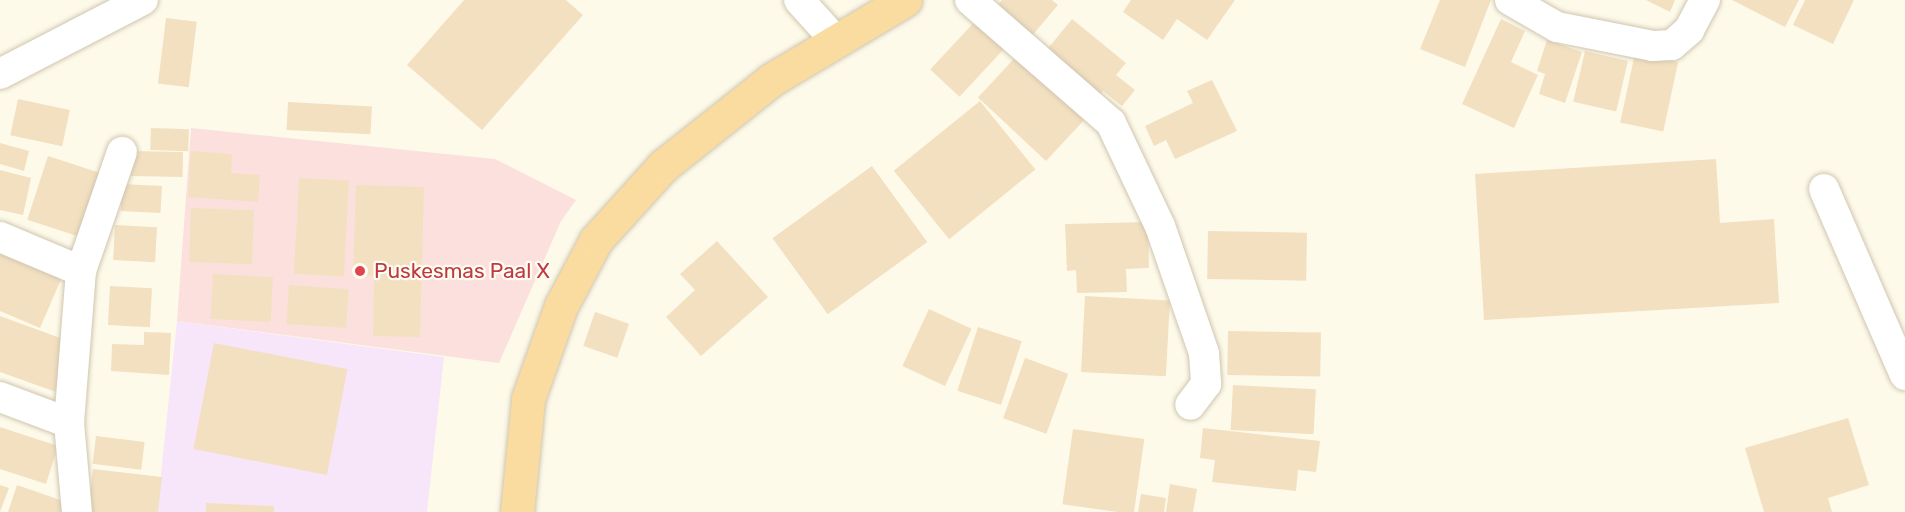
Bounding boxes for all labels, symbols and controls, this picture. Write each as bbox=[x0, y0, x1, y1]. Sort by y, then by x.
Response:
place label: Puskesmas Paal X bbox=[374, 258, 550, 284]
marker: Puskesmas Paal X bbox=[351, 262, 369, 280]

